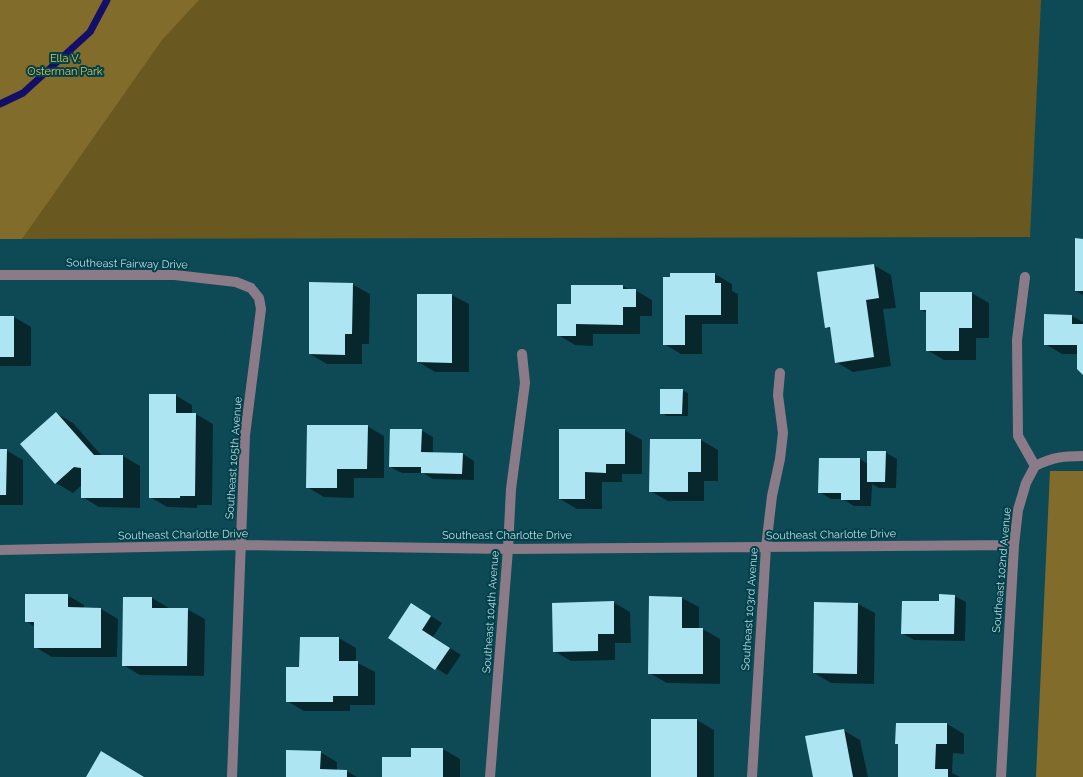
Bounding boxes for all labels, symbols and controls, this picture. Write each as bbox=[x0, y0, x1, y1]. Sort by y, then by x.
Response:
park label: Ella V. Osterman Park bbox=[27, 52, 103, 78]
street label: Southeast Fairway Drive bbox=[66, 256, 188, 272]
street label: Southeast 105th Avenue bbox=[223, 396, 245, 520]
street label: Southeast 102nd Avenue bbox=[990, 507, 1014, 633]
street label: Southeast Charlotte Drive bbox=[118, 527, 248, 543]
street label: Southeast Charlotte Drive bbox=[766, 527, 896, 543]
street label: Southeast Charlotte Drive bbox=[442, 529, 572, 543]
street label: Southeast 103rd Avenue bbox=[739, 547, 761, 671]
street label: Southeast 104th Avenue bbox=[480, 550, 502, 674]

